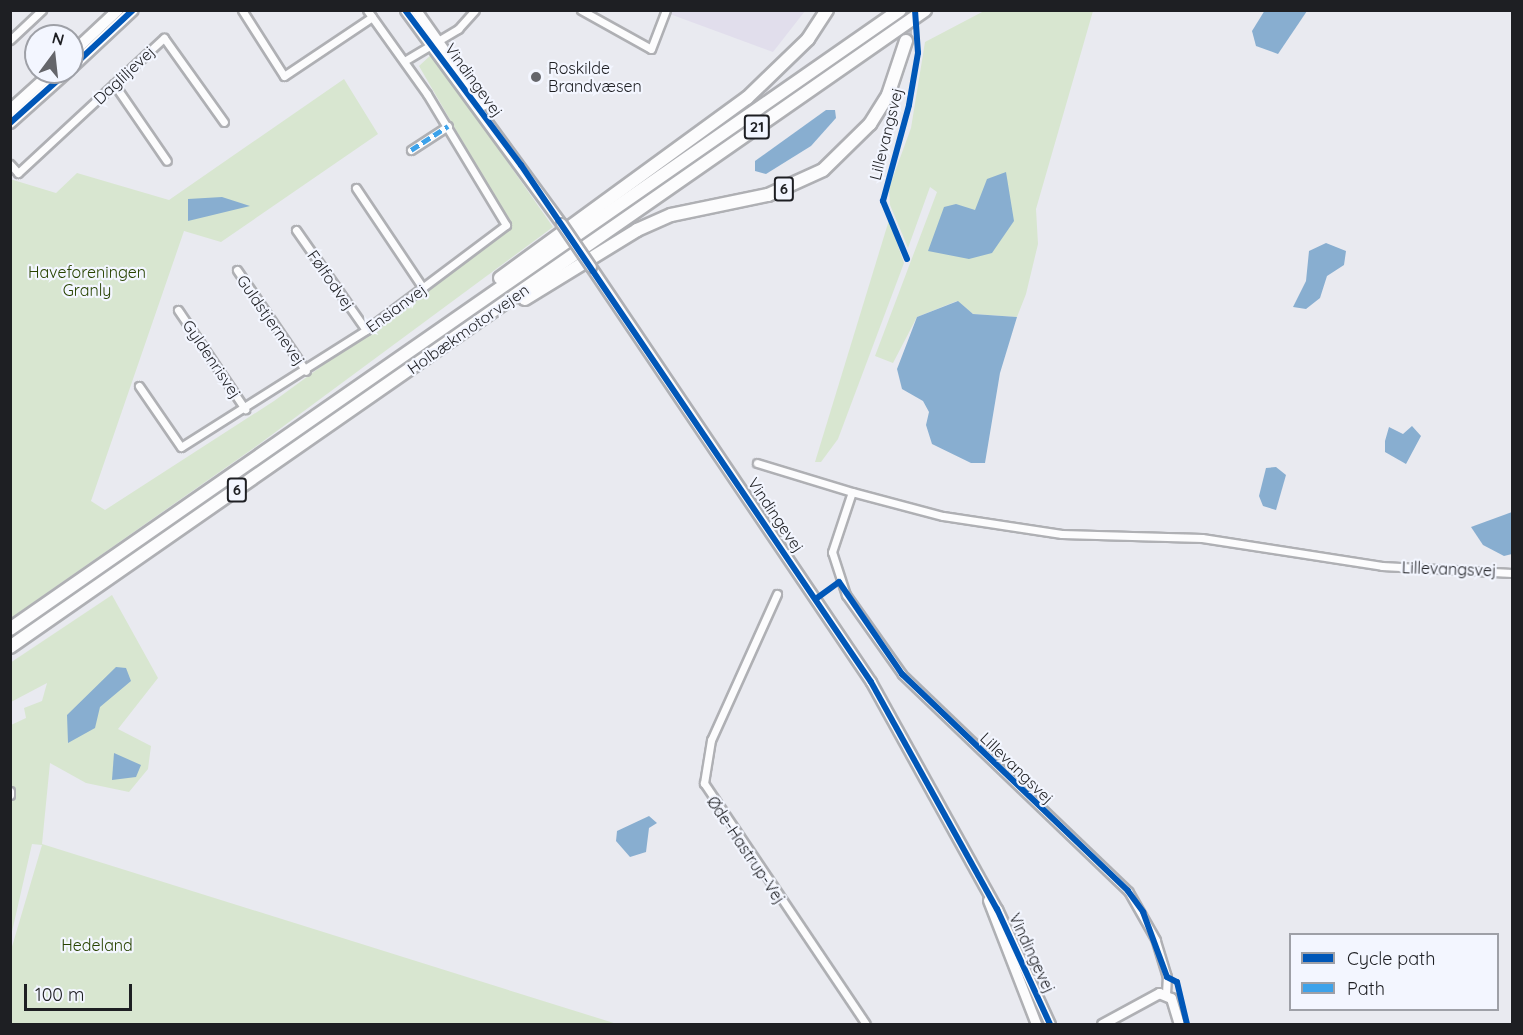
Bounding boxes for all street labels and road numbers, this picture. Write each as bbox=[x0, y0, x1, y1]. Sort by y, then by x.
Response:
street label: Vindingevej bbox=[441, 40, 507, 120]
street label: Dagliljevej bbox=[89, 42, 159, 108]
street label: Lillevangsvej bbox=[865, 86, 907, 182]
road number: 21 bbox=[744, 115, 771, 139]
road number: 6 bbox=[774, 177, 794, 201]
street label: Følfodvej bbox=[303, 246, 359, 314]
street label: Guldstjernevej bbox=[233, 271, 309, 369]
street label: Ensianvej bbox=[362, 280, 430, 336]
street label: Holbækmotorvejen bbox=[404, 280, 532, 378]
street label: Gyldenrisvej bbox=[179, 316, 245, 402]
street label: Vindingevej bbox=[744, 474, 808, 556]
road number: 6 bbox=[226, 478, 248, 502]
street label: Lillevangsvej bbox=[1401, 558, 1497, 580]
street label: Lillevangsvej bbox=[976, 728, 1058, 808]
street label: Øde-Hastrup-Vej bbox=[703, 793, 789, 907]
street label: Vindingevej bbox=[1005, 910, 1059, 996]

